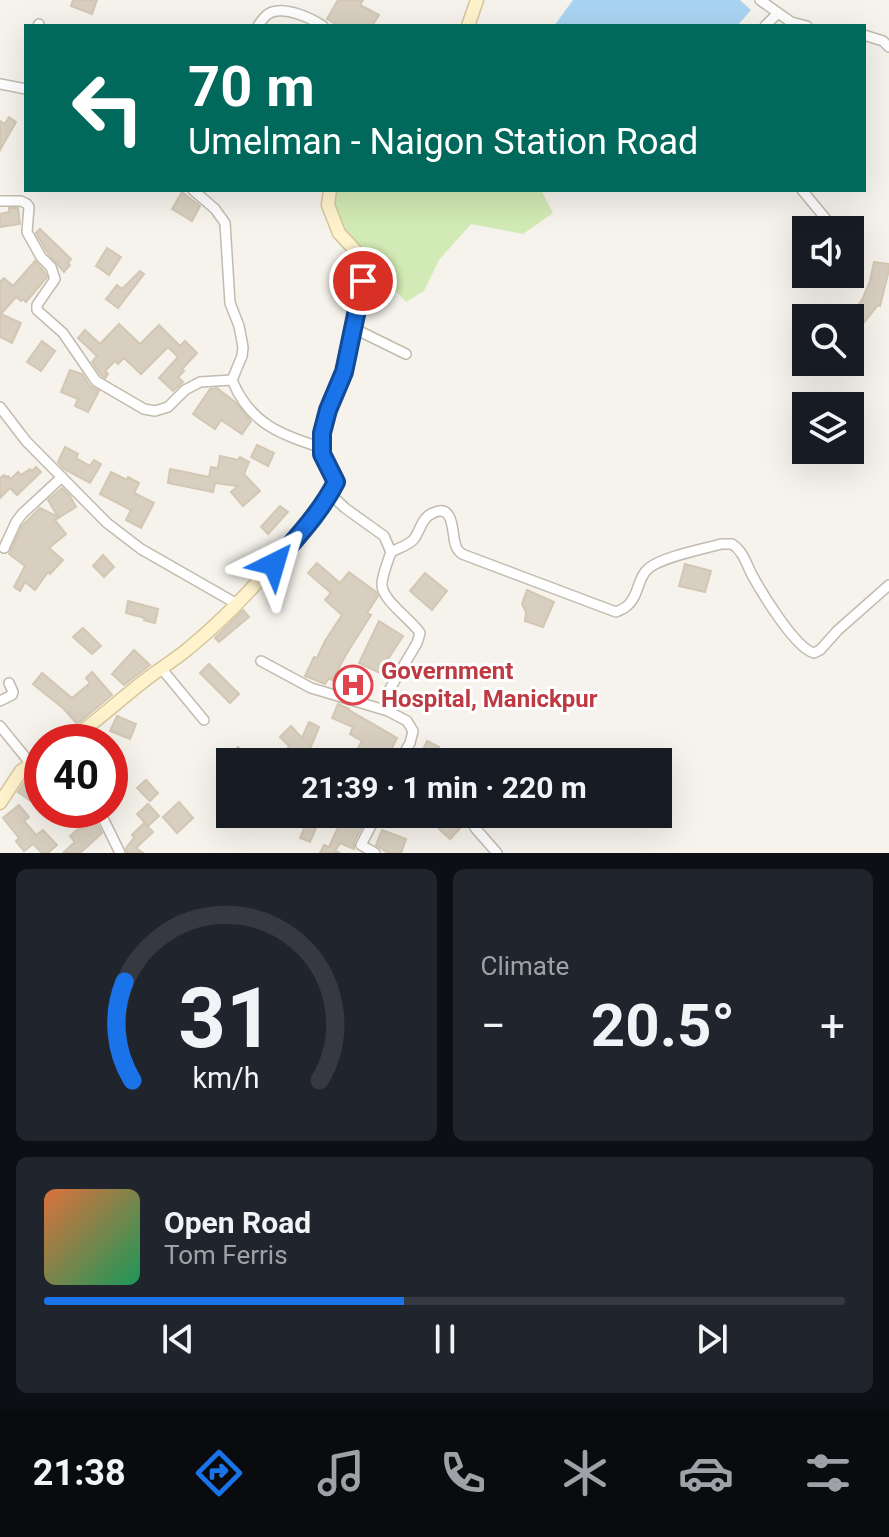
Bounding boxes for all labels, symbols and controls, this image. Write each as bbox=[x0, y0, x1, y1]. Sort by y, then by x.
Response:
text: 70 m bbox=[188, 54, 315, 120]
icon: left bbox=[56, 56, 160, 160]
text: Umelman - Naigon Station Road bbox=[188, 121, 698, 163]
map controls bbox=[792, 216, 864, 464]
button: sound bbox=[792, 216, 864, 288]
pin bbox=[329, 247, 397, 315]
icon: arrive bbox=[341, 259, 385, 303]
button: search bbox=[792, 304, 864, 376]
button: layers bbox=[792, 392, 864, 464]
position arrow bbox=[232, 522, 316, 606]
place label: Government Hospital, Manickpur bbox=[381, 657, 598, 713]
hospital icon: Government Hospital, Manickpur bbox=[332, 664, 374, 706]
speed limit sign: 40 bbox=[24, 724, 128, 828]
text: 21:39 · 1 min · 220 m bbox=[301, 770, 587, 805]
text: Climate bbox=[481, 951, 569, 981]
text: 31 bbox=[179, 970, 274, 1067]
text: 20.5° bbox=[591, 990, 735, 1061]
text: − bbox=[481, 1000, 506, 1052]
text: + bbox=[820, 1000, 845, 1052]
text: km/h bbox=[193, 1061, 260, 1095]
text: Open Road bbox=[164, 1205, 311, 1240]
text: Tom Ferris bbox=[164, 1240, 288, 1270]
icon: previous bbox=[156, 1317, 200, 1361]
icon: pause bbox=[423, 1317, 467, 1361]
icon: next bbox=[690, 1317, 734, 1361]
icon: directions bbox=[191, 1445, 247, 1501]
icon: music bbox=[313, 1445, 369, 1501]
icon: phone bbox=[435, 1445, 491, 1501]
icon: climate bbox=[557, 1445, 613, 1501]
icon: car bbox=[678, 1445, 734, 1501]
icon: filters bbox=[800, 1445, 856, 1501]
text: 21:38 bbox=[33, 1452, 126, 1494]

